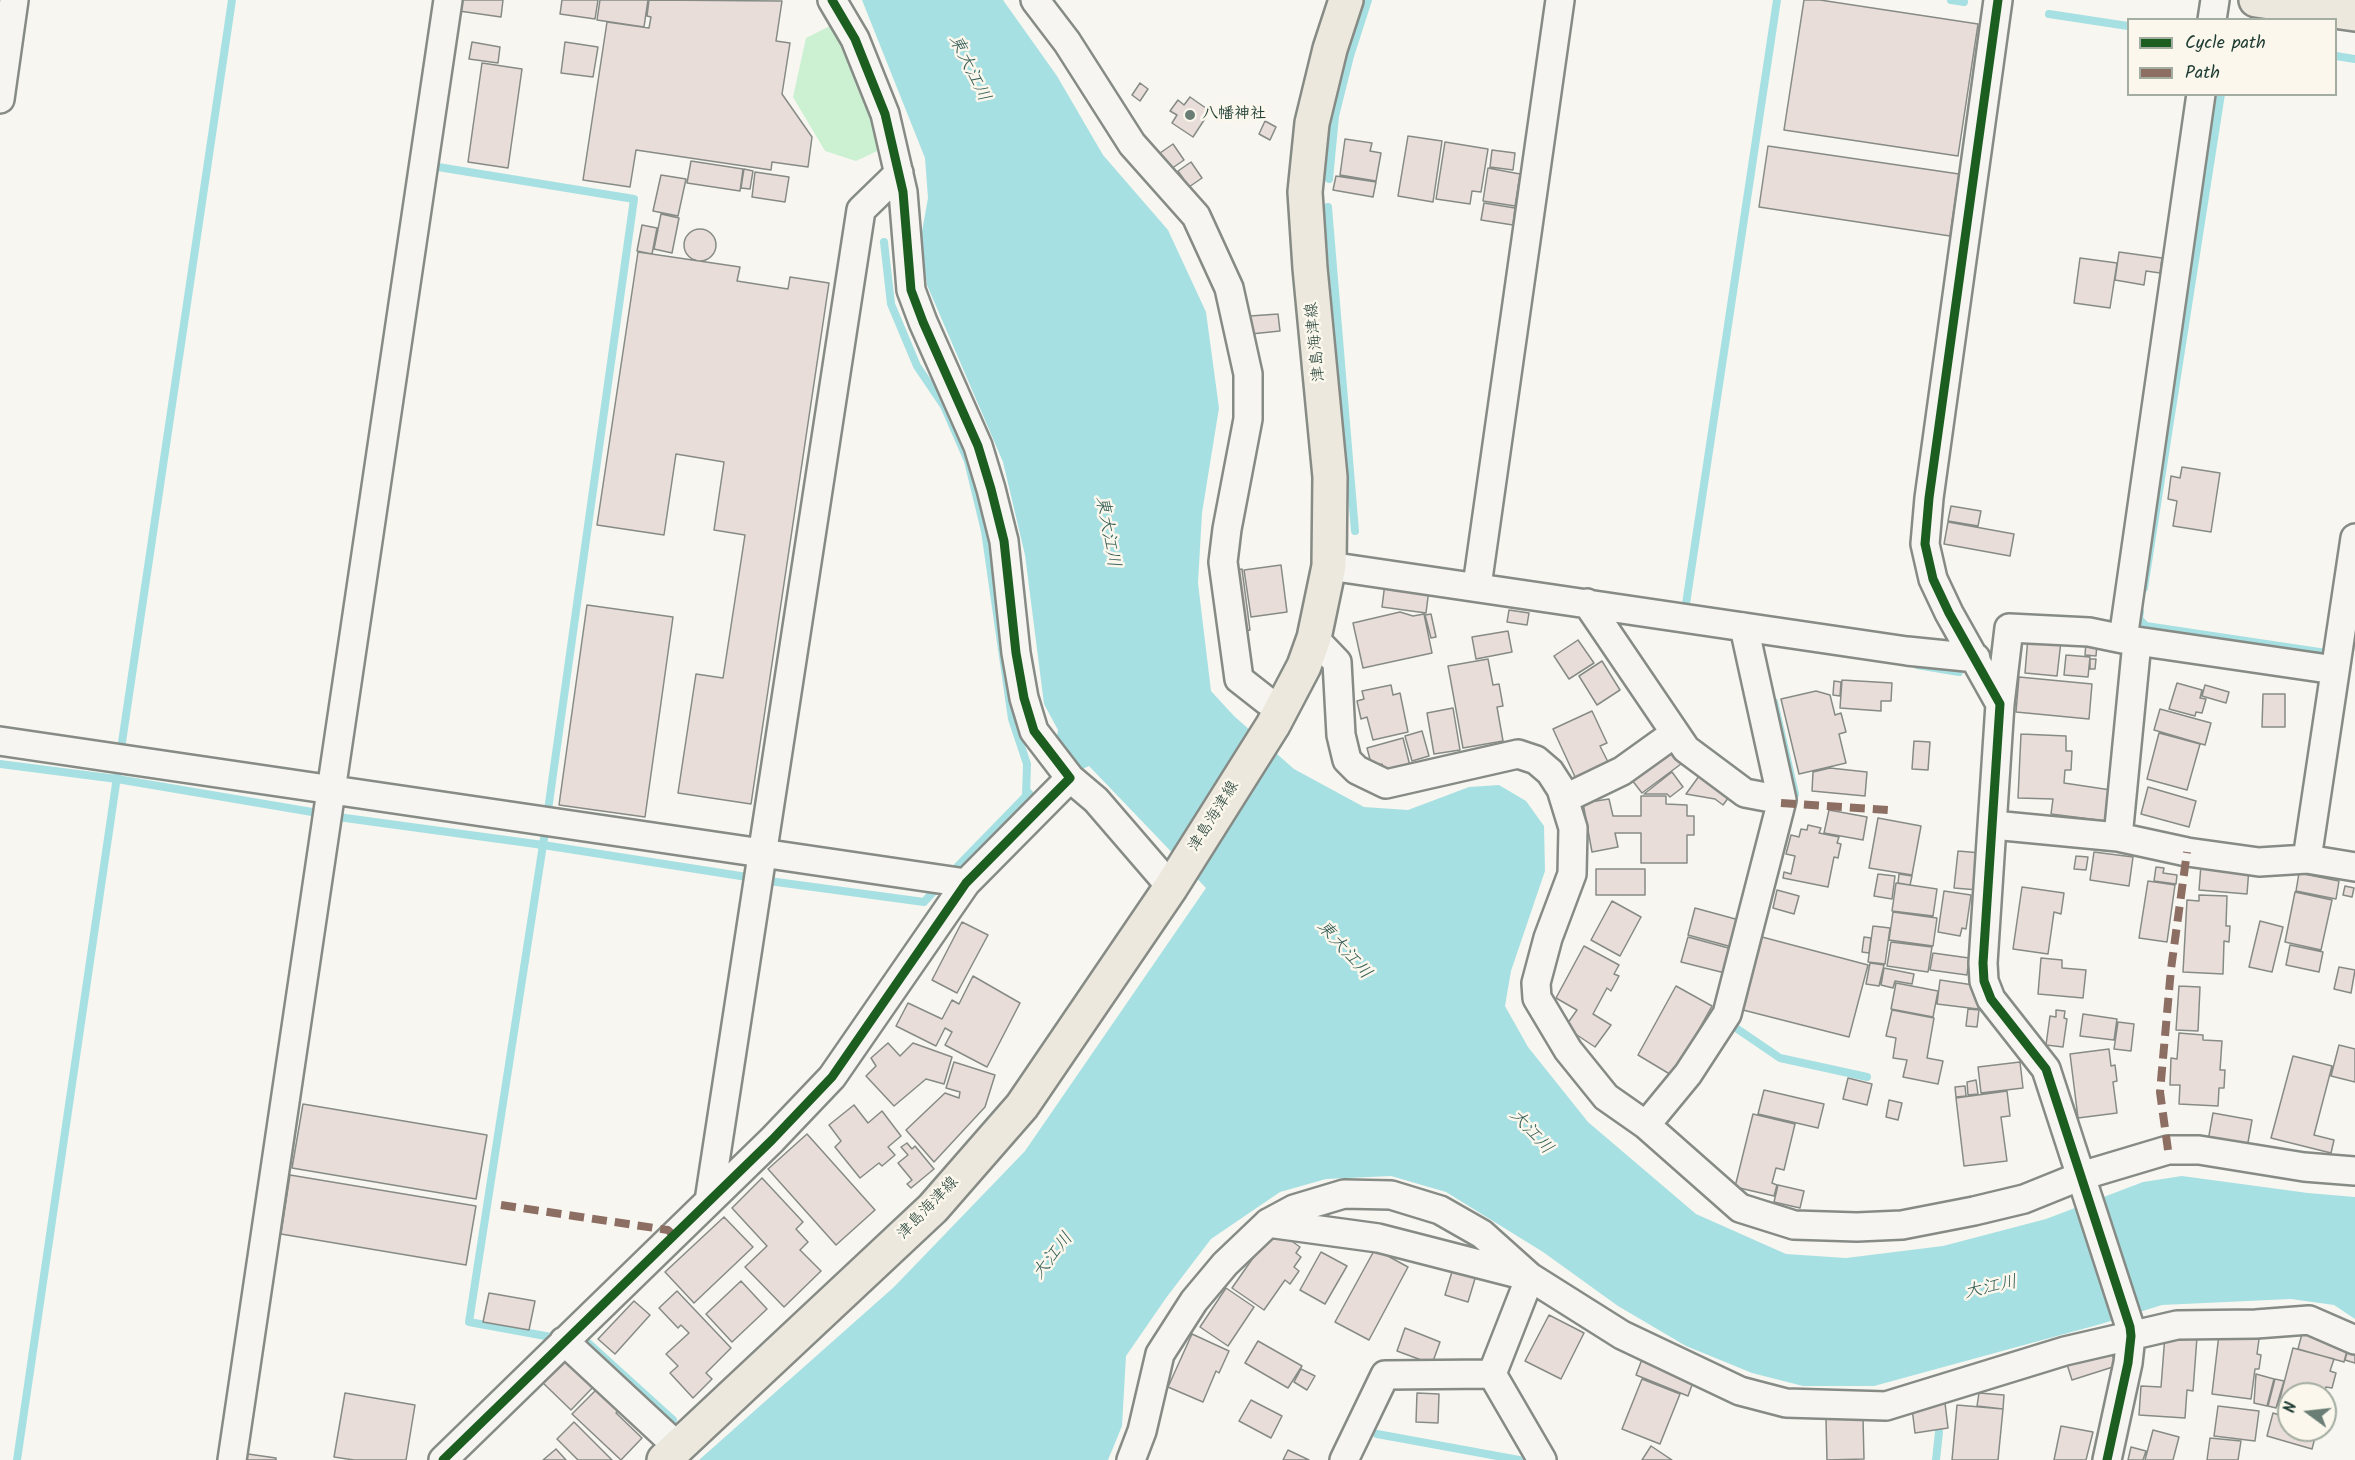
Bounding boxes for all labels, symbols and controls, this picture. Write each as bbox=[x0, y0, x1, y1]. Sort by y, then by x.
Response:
legend bbox=[2127, 18, 2337, 96]
text: Cycle path bbox=[2185, 29, 2266, 58]
water label: 東大江川 bbox=[943, 32, 993, 106]
text: Path bbox=[2185, 59, 2220, 88]
place label: 八幡神社 bbox=[1202, 105, 1266, 125]
marker: 八幡神社 bbox=[1183, 108, 1197, 122]
street label: 津島海津線 bbox=[1303, 301, 1331, 383]
water label: 東大江川 bbox=[1089, 495, 1123, 569]
street label: 津島海津線 bbox=[1186, 778, 1244, 856]
water label: 東大江川 bbox=[1311, 917, 1375, 985]
water label: 大江川 bbox=[1504, 1106, 1556, 1160]
street label: 津島海津線 bbox=[894, 1174, 964, 1244]
water label: 大江川 bbox=[1029, 1229, 1079, 1285]
water label: 大江川 bbox=[1962, 1273, 2020, 1305]
north arrow bbox=[2277, 1382, 2337, 1442]
text: N bbox=[2278, 1400, 2304, 1416]

